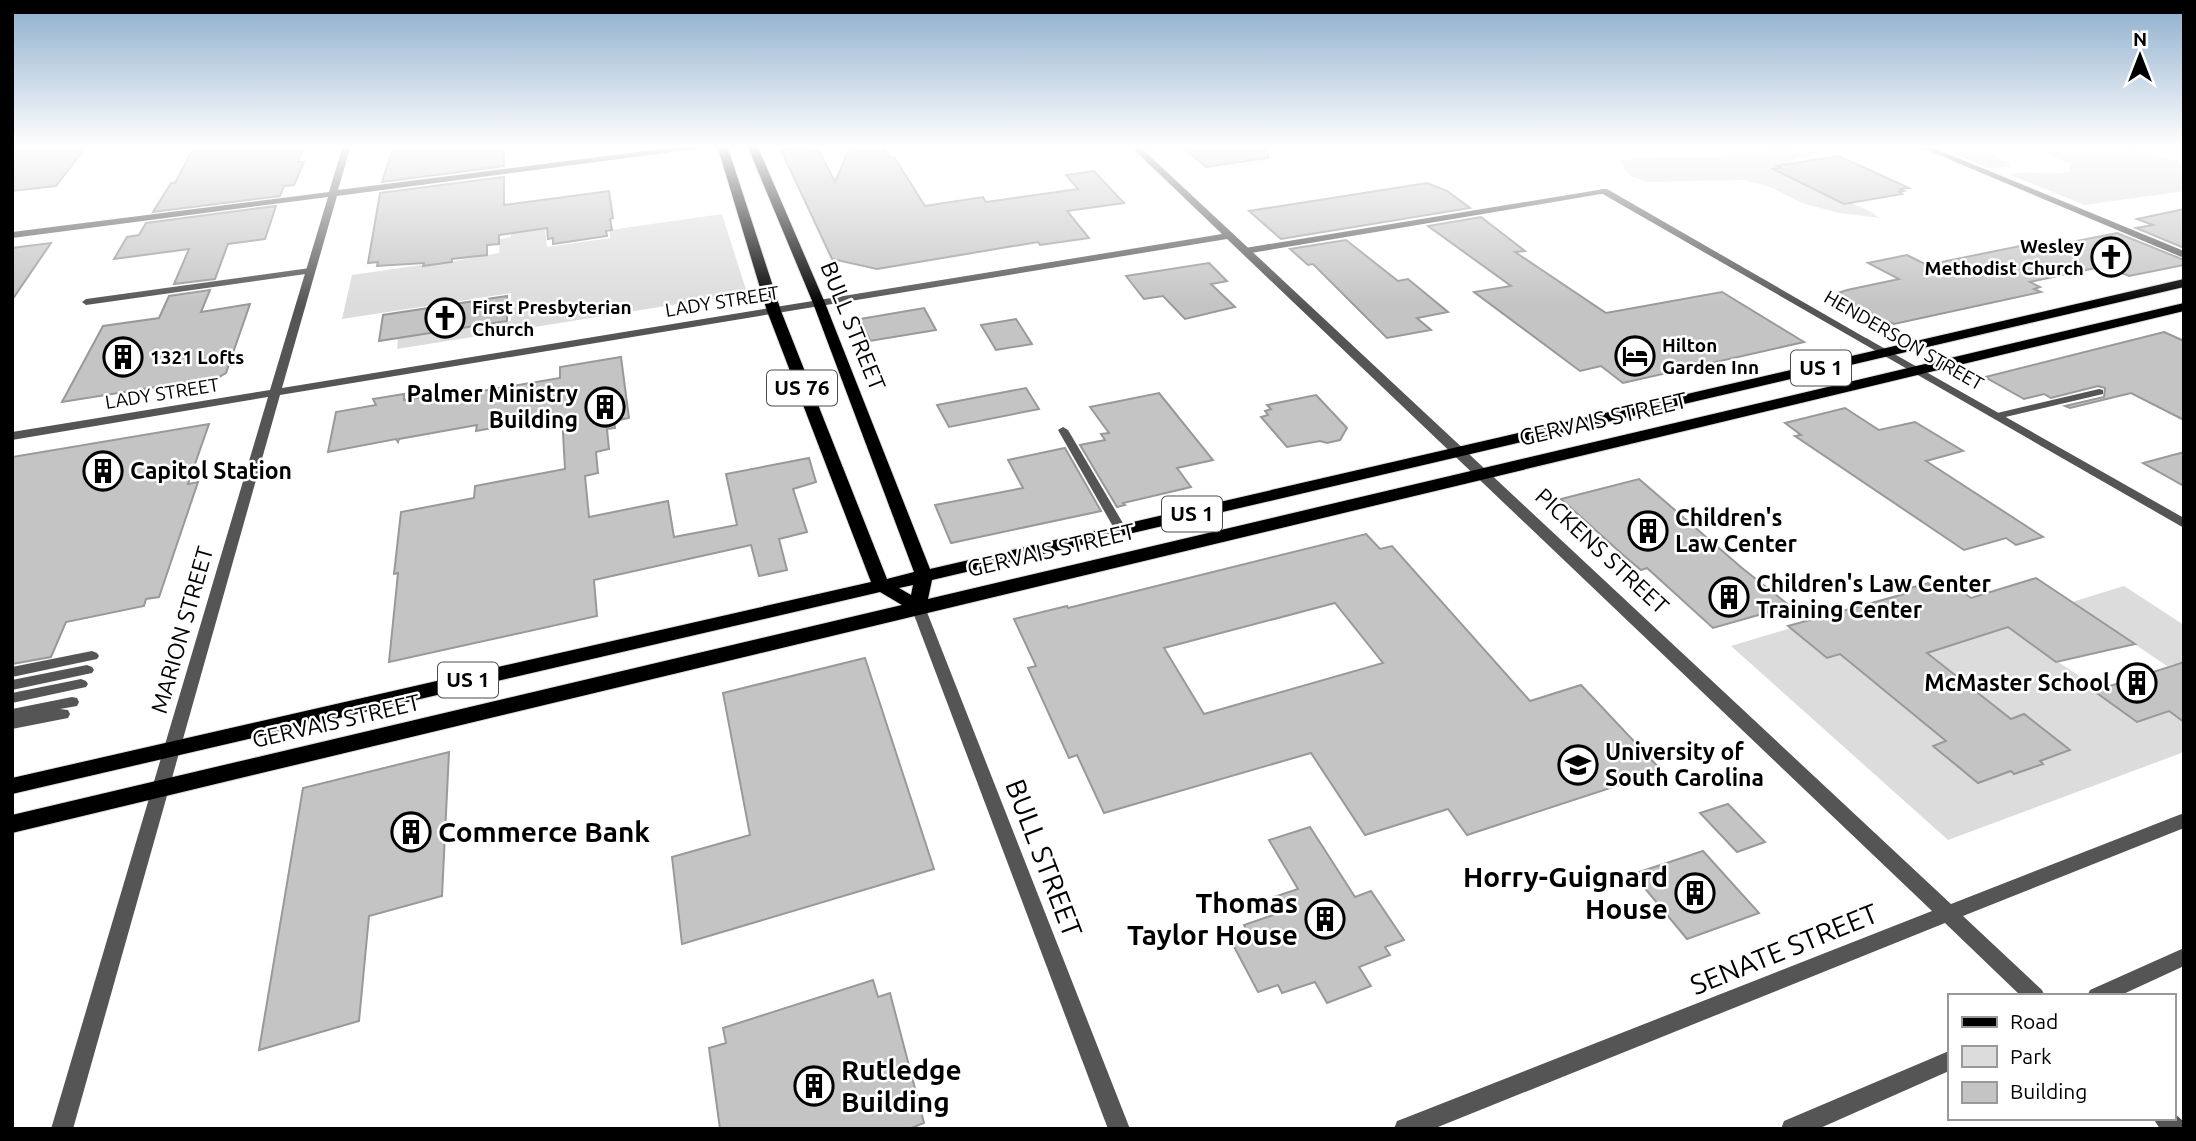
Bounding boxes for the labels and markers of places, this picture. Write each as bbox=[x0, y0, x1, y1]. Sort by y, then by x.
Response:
place label: Wesley Methodist Church bbox=[1925, 235, 2084, 279]
church icon: Wesley Methodist Church bbox=[2090, 236, 2132, 278]
place label: First Presbyterian Church bbox=[472, 296, 632, 340]
church icon: First Presbyterian Church bbox=[424, 297, 466, 339]
place label: Hilton Garden Inn bbox=[1662, 334, 1759, 378]
hotel icon: Hilton Garden Inn bbox=[1614, 335, 1656, 377]
building icon: 1321 Lofts bbox=[102, 336, 144, 378]
place label: 1321 Lofts bbox=[150, 346, 244, 368]
place label: Palmer Ministry Building bbox=[407, 381, 578, 432]
building icon: Palmer Ministry Building bbox=[584, 386, 626, 428]
building icon: Capitol Station bbox=[82, 450, 124, 492]
place label: Capitol Station bbox=[130, 458, 292, 483]
place label: Children's Law Center bbox=[1675, 505, 1798, 556]
building icon: Children's Law Center bbox=[1627, 510, 1669, 552]
place label: Children's Law Center Training Center bbox=[1756, 571, 1991, 622]
building icon: Children's Law Center Training Center bbox=[1708, 576, 1750, 618]
building icon: McMaster School bbox=[2116, 662, 2158, 704]
place label: McMaster School bbox=[1924, 670, 2110, 695]
place label: University of South Carolina bbox=[1605, 739, 1764, 790]
school or university icon: University of South Carolina bbox=[1557, 744, 1599, 786]
building icon: Commerce Bank bbox=[390, 811, 432, 853]
place label: Commerce Bank bbox=[438, 816, 650, 847]
place label: Horry-Guignard House bbox=[1463, 861, 1668, 924]
building icon: Horry-Guignard House bbox=[1674, 872, 1716, 914]
place label: Thomas Taylor House bbox=[1127, 887, 1298, 950]
building icon: Thomas Taylor House bbox=[1304, 898, 1346, 940]
place label: Rutledge Building bbox=[841, 1054, 962, 1117]
building icon: Rutledge Building bbox=[793, 1065, 835, 1107]

